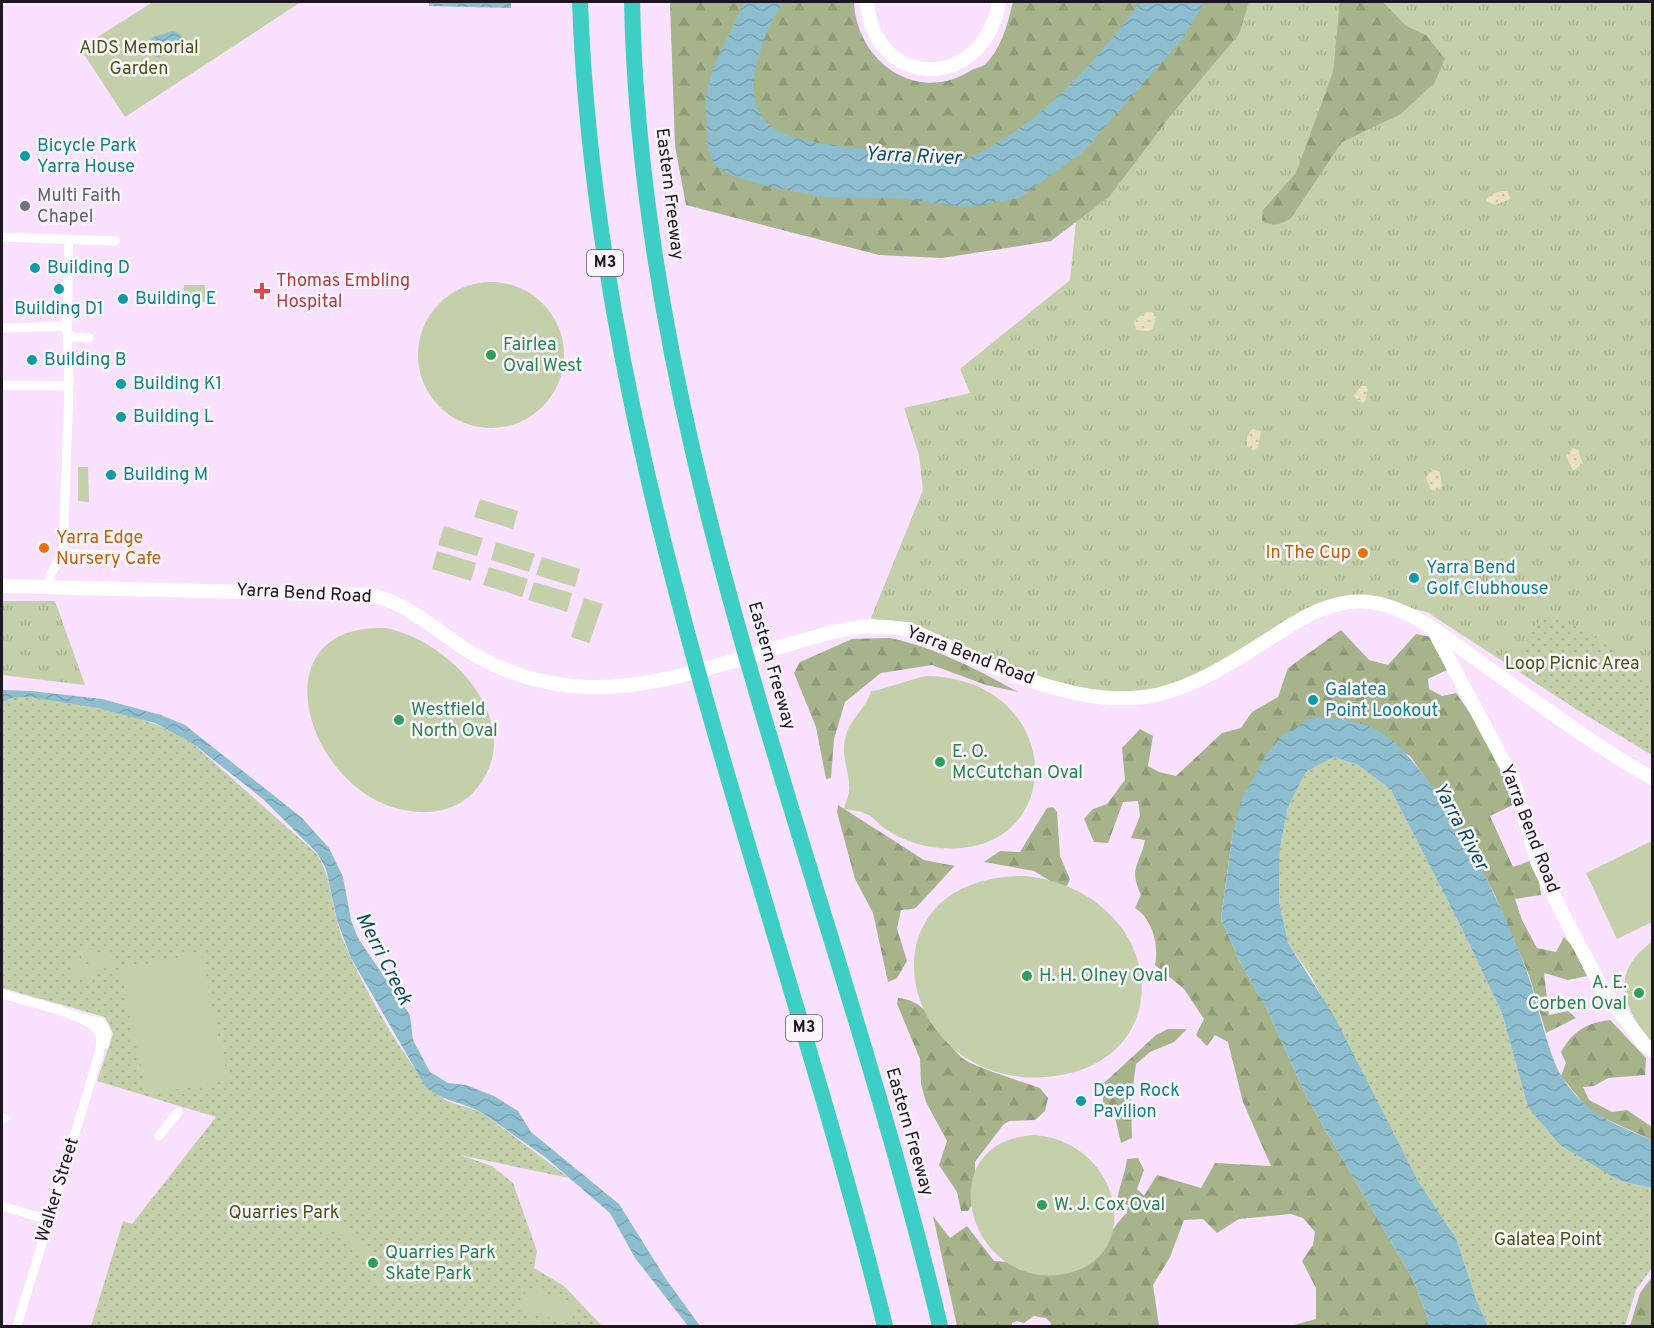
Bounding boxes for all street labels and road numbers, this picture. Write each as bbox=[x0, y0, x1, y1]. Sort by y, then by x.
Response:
street label: Eastern Freeway bbox=[650, 127, 688, 261]
road number: M3 bbox=[587, 250, 623, 276]
street label: Yarra Bend Road bbox=[236, 579, 372, 609]
street label: Eastern Freeway bbox=[742, 599, 800, 733]
street label: Yarra Bend Road bbox=[903, 621, 1037, 691]
street label: Yarra Bend Road bbox=[1494, 762, 1564, 896]
road number: M3 bbox=[786, 1015, 822, 1041]
street label: Eastern Freeway bbox=[880, 1065, 938, 1199]
street label: Walker Street bbox=[31, 1135, 85, 1245]

